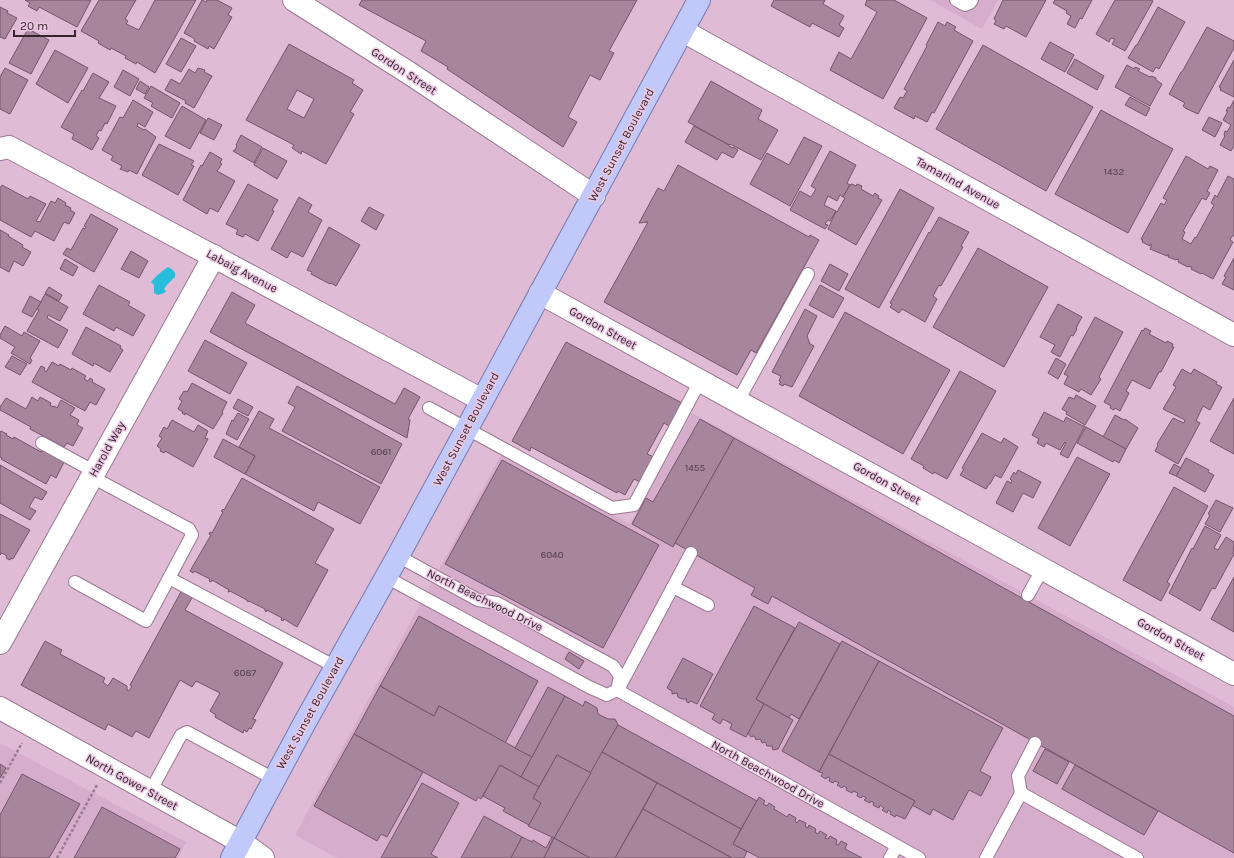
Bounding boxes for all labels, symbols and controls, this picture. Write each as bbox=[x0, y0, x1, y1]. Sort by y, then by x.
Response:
scale bar bbox=[14, 12, 75, 38]
text: 20 m bbox=[20, 19, 48, 33]
street label: Gordon Street bbox=[369, 45, 440, 98]
street label: West Sunset Boulevard bbox=[585, 86, 657, 204]
street label: Tamarind Avenue bbox=[913, 154, 1003, 212]
house number: 1432 bbox=[1104, 166, 1124, 178]
street label: Labaig Avenue bbox=[204, 246, 280, 296]
street label: Gordon Street bbox=[567, 304, 640, 353]
street label: West Sunset Boulevard bbox=[430, 370, 502, 488]
street label: Harold Way bbox=[86, 418, 128, 479]
house number: 6061 bbox=[371, 446, 391, 458]
street label: Gordon Street bbox=[851, 459, 924, 508]
house number: 1455 bbox=[685, 462, 705, 474]
house number: 6040 bbox=[540, 549, 564, 561]
street label: North Beachwood Drive bbox=[425, 566, 545, 634]
street label: Gordon Street bbox=[1135, 615, 1208, 664]
street label: West Sunset Boulevard bbox=[273, 654, 347, 772]
house number: 6087 bbox=[234, 667, 257, 679]
street label: North Beachwood Drive bbox=[709, 737, 827, 811]
street label: North Gower Street bbox=[84, 751, 181, 813]

